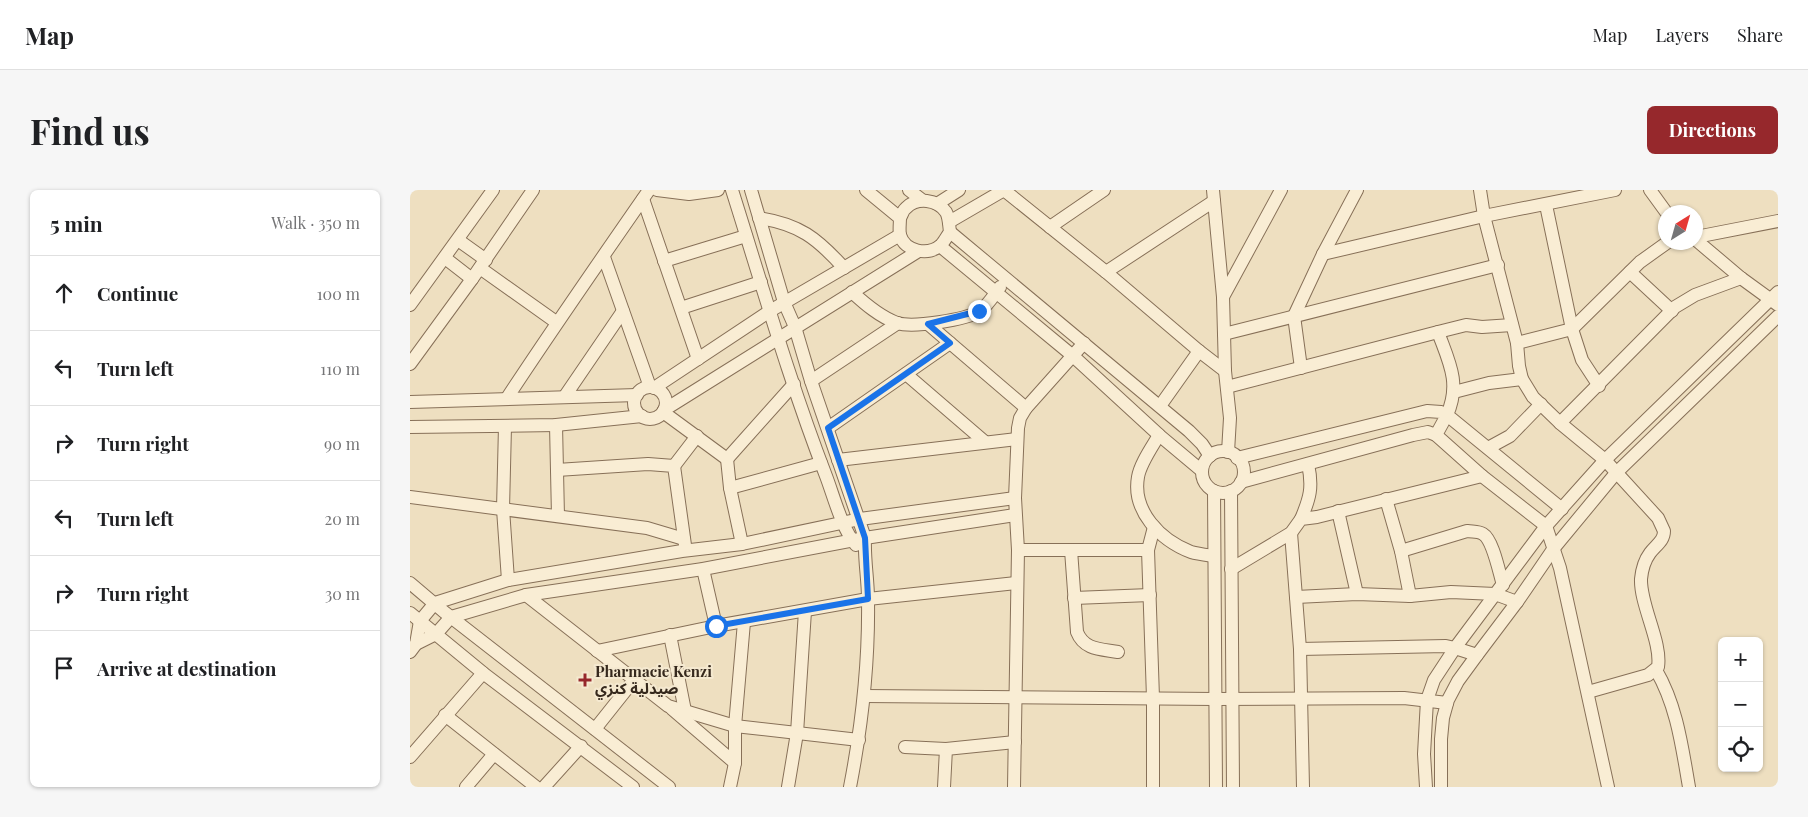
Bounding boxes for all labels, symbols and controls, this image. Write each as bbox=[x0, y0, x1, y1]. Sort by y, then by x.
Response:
text: Map bbox=[25, 19, 74, 51]
text: Map bbox=[1592, 23, 1627, 47]
text: Layers bbox=[1655, 23, 1709, 47]
text: Share bbox=[1737, 23, 1783, 47]
button: Directions bbox=[1647, 106, 1778, 154]
text: Find us bbox=[30, 107, 150, 154]
north arrow bbox=[1658, 205, 1703, 250]
text: 5 min bbox=[50, 209, 103, 237]
text: Walk · 350 m bbox=[271, 212, 360, 233]
icon: ahead bbox=[50, 279, 78, 307]
text: Continue bbox=[97, 280, 178, 306]
text: 100 m bbox=[317, 283, 360, 304]
route end bbox=[968, 300, 991, 323]
icon: left bbox=[50, 354, 78, 382]
text: Turn left bbox=[97, 355, 174, 381]
text: 110 m bbox=[320, 358, 360, 379]
icon: right bbox=[50, 429, 78, 457]
text: Turn right bbox=[97, 430, 189, 456]
text: 90 m bbox=[324, 433, 360, 454]
icon: left bbox=[50, 504, 78, 532]
text: Turn left bbox=[97, 505, 174, 531]
text: 20 m bbox=[325, 508, 360, 529]
icon: right bbox=[50, 579, 78, 607]
text: Turn right bbox=[97, 580, 189, 606]
text: 30 m bbox=[325, 583, 360, 604]
route start bbox=[705, 615, 728, 638]
map controls bbox=[1718, 637, 1763, 772]
button: + bbox=[1718, 637, 1763, 682]
icon: arrive bbox=[50, 654, 78, 682]
text: Arrive at destination bbox=[97, 655, 277, 681]
place label: Pharmacie Kenzi صيدلية كنزي bbox=[595, 661, 712, 700]
marker: Pharmacie Kenzi صيدلية كنزي bbox=[579, 674, 591, 686]
button: − bbox=[1718, 682, 1763, 727]
button: locate bbox=[1718, 727, 1763, 772]

